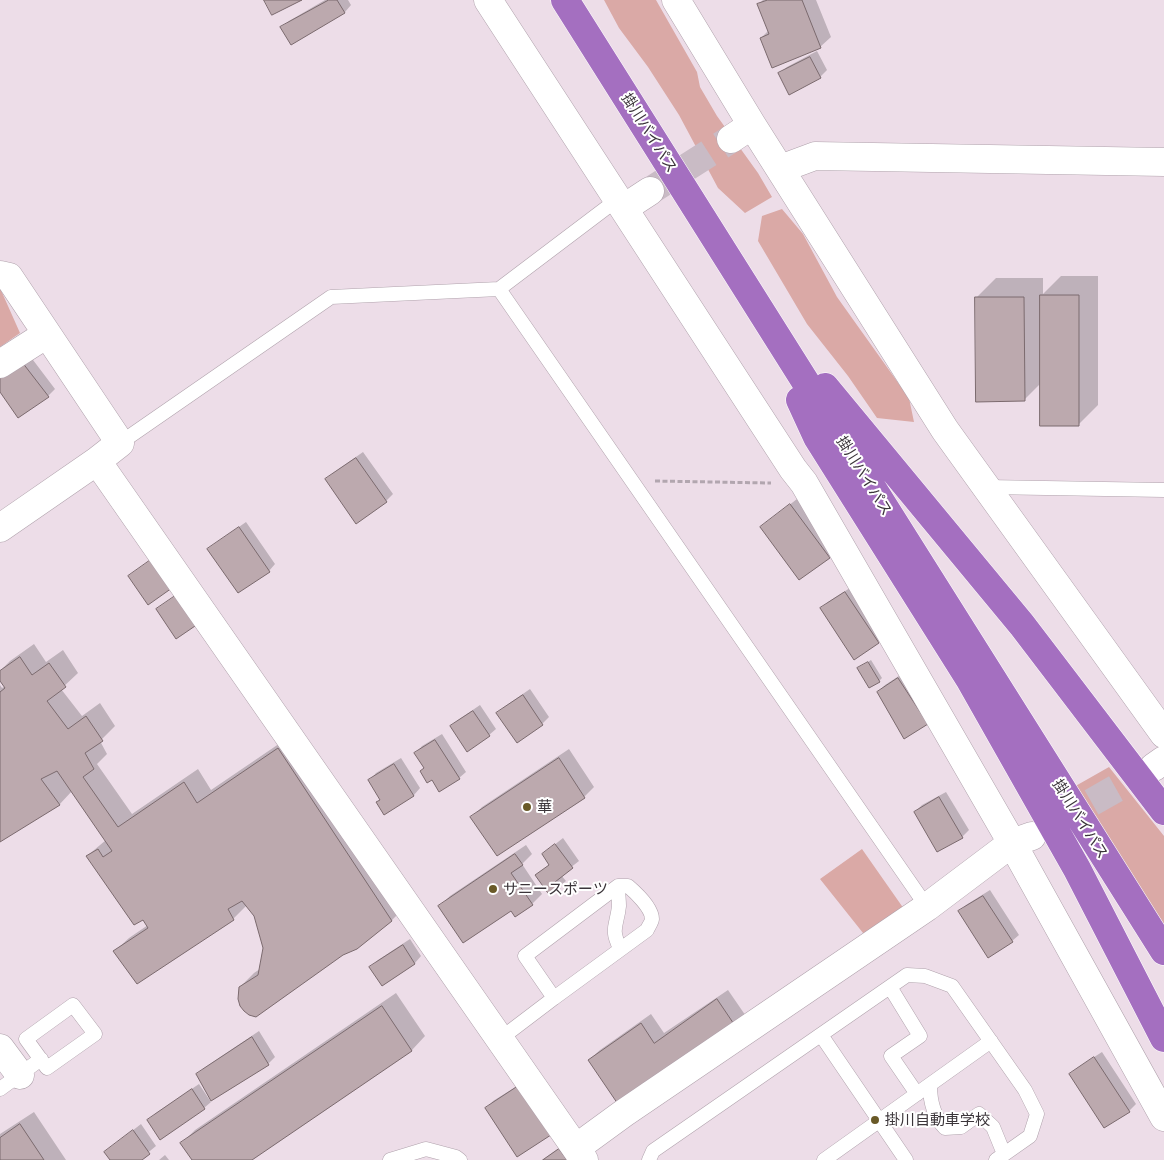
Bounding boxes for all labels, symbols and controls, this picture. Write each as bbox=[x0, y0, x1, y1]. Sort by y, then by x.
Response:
street label: 掛川バイパス bbox=[618, 90, 680, 176]
street label: 掛川バイパス bbox=[833, 433, 895, 519]
street label: 掛川バイパス bbox=[1049, 776, 1111, 862]
place label: 華 bbox=[537, 798, 552, 816]
marker: 華 bbox=[521, 801, 533, 813]
place label: サニースポーツ bbox=[503, 880, 608, 898]
marker: サニースポーツ bbox=[487, 883, 499, 895]
place label: 掛川自動車学校 bbox=[885, 1111, 990, 1129]
marker: 掛川自動車学校 bbox=[869, 1114, 881, 1126]

